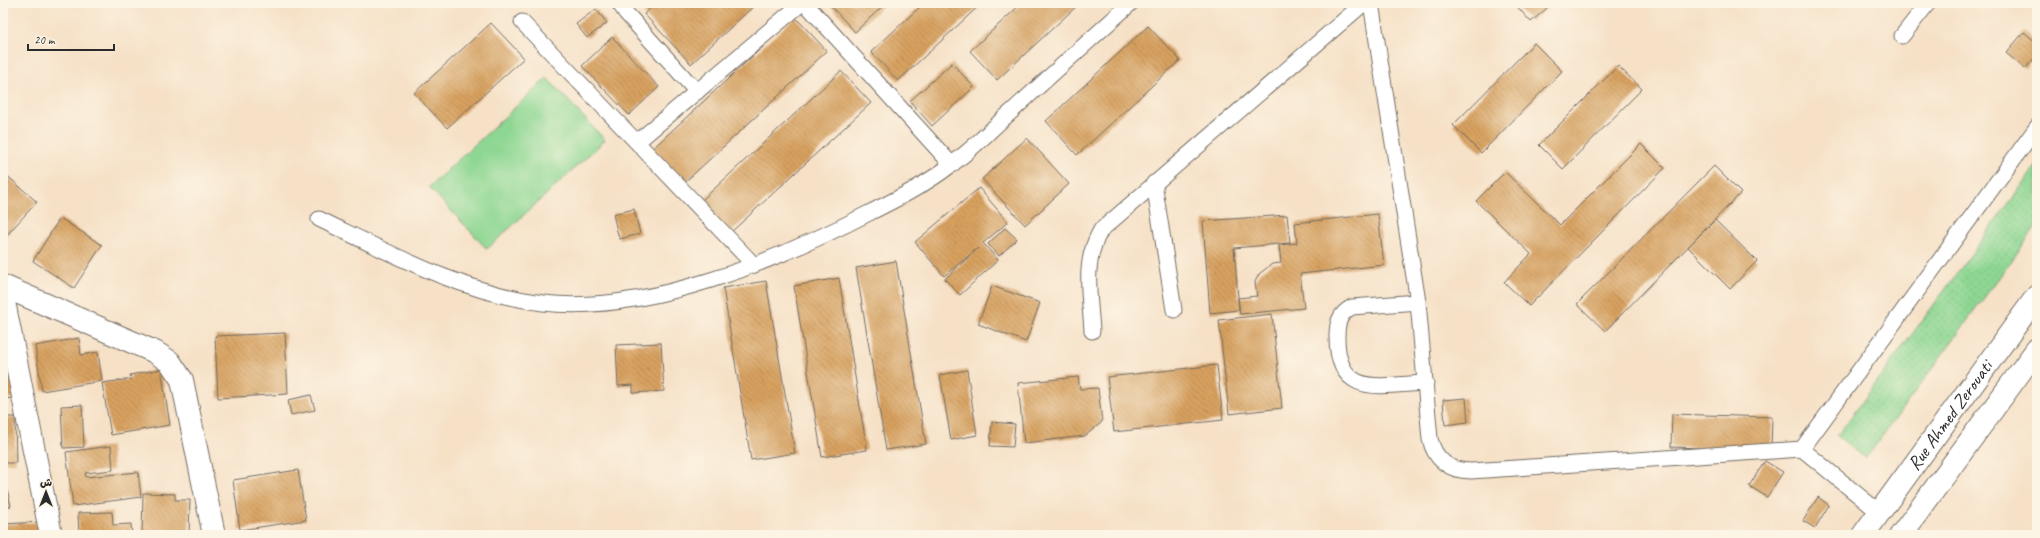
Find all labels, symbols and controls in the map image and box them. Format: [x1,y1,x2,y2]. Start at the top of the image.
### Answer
scale bar [28,26,114,52]
text: 20 m [34,32,56,48]
street label: Rue Ahmed Zerouati [1902,354,1999,475]
north arrow [26,472,66,512]
text: ش [40,475,52,489]

